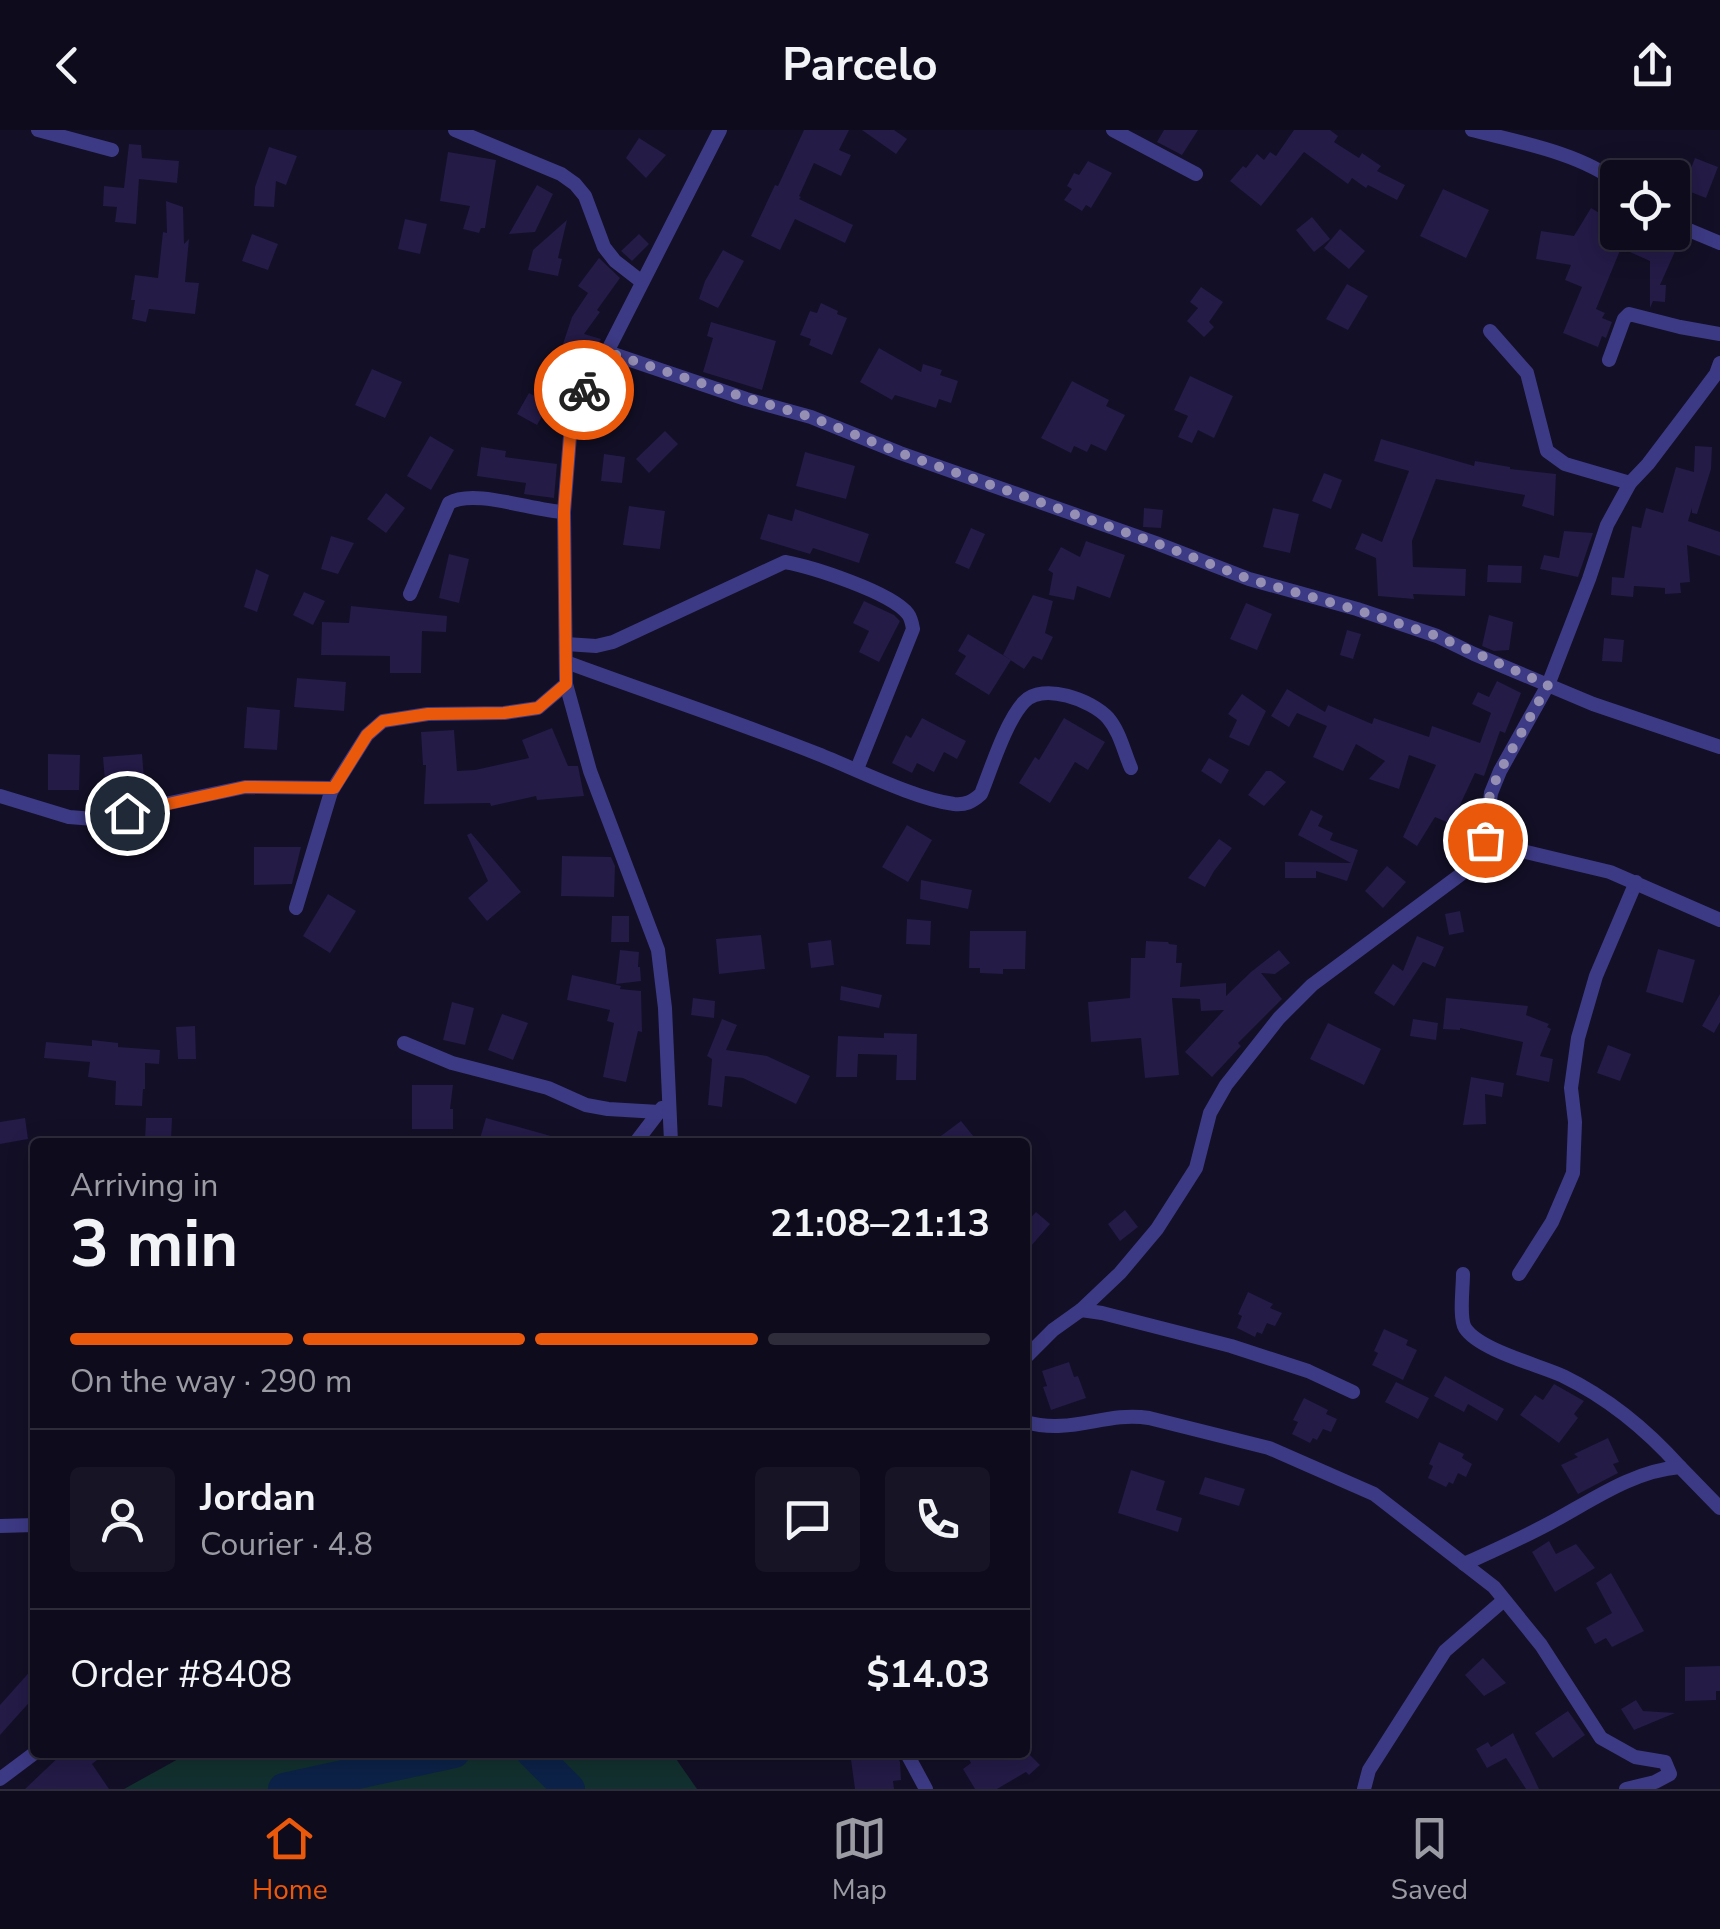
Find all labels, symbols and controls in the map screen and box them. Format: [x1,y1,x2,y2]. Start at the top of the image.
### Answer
text: Parcelo [782,35,938,96]
icon: back [40,38,95,93]
icon: share [1625,38,1680,93]
map controls [1600,160,1690,250]
button: locate [1600,160,1690,250]
courier [534,340,634,440]
icon: bike [557,363,612,418]
pin [85,771,170,856]
icon: home [100,786,155,841]
pin [1443,798,1528,883]
icon: bag [1458,813,1513,868]
text: Arriving in [70,1164,218,1207]
text: 21:08–21:13 [770,1198,990,1249]
text: 3 min [70,1200,238,1289]
text: On the way · 290 m [70,1360,352,1403]
button: person [70,1467,175,1572]
button: chat [755,1467,860,1572]
button: phone [885,1467,990,1572]
text: Jordan [200,1472,316,1523]
text: Courier · 4.8 [200,1523,373,1566]
text: Order #8408 [70,1649,292,1700]
text: $14.03 [867,1649,990,1700]
tab: Home [252,1811,328,1909]
tab: Map [832,1811,887,1909]
tab: Saved [1391,1811,1468,1909]

